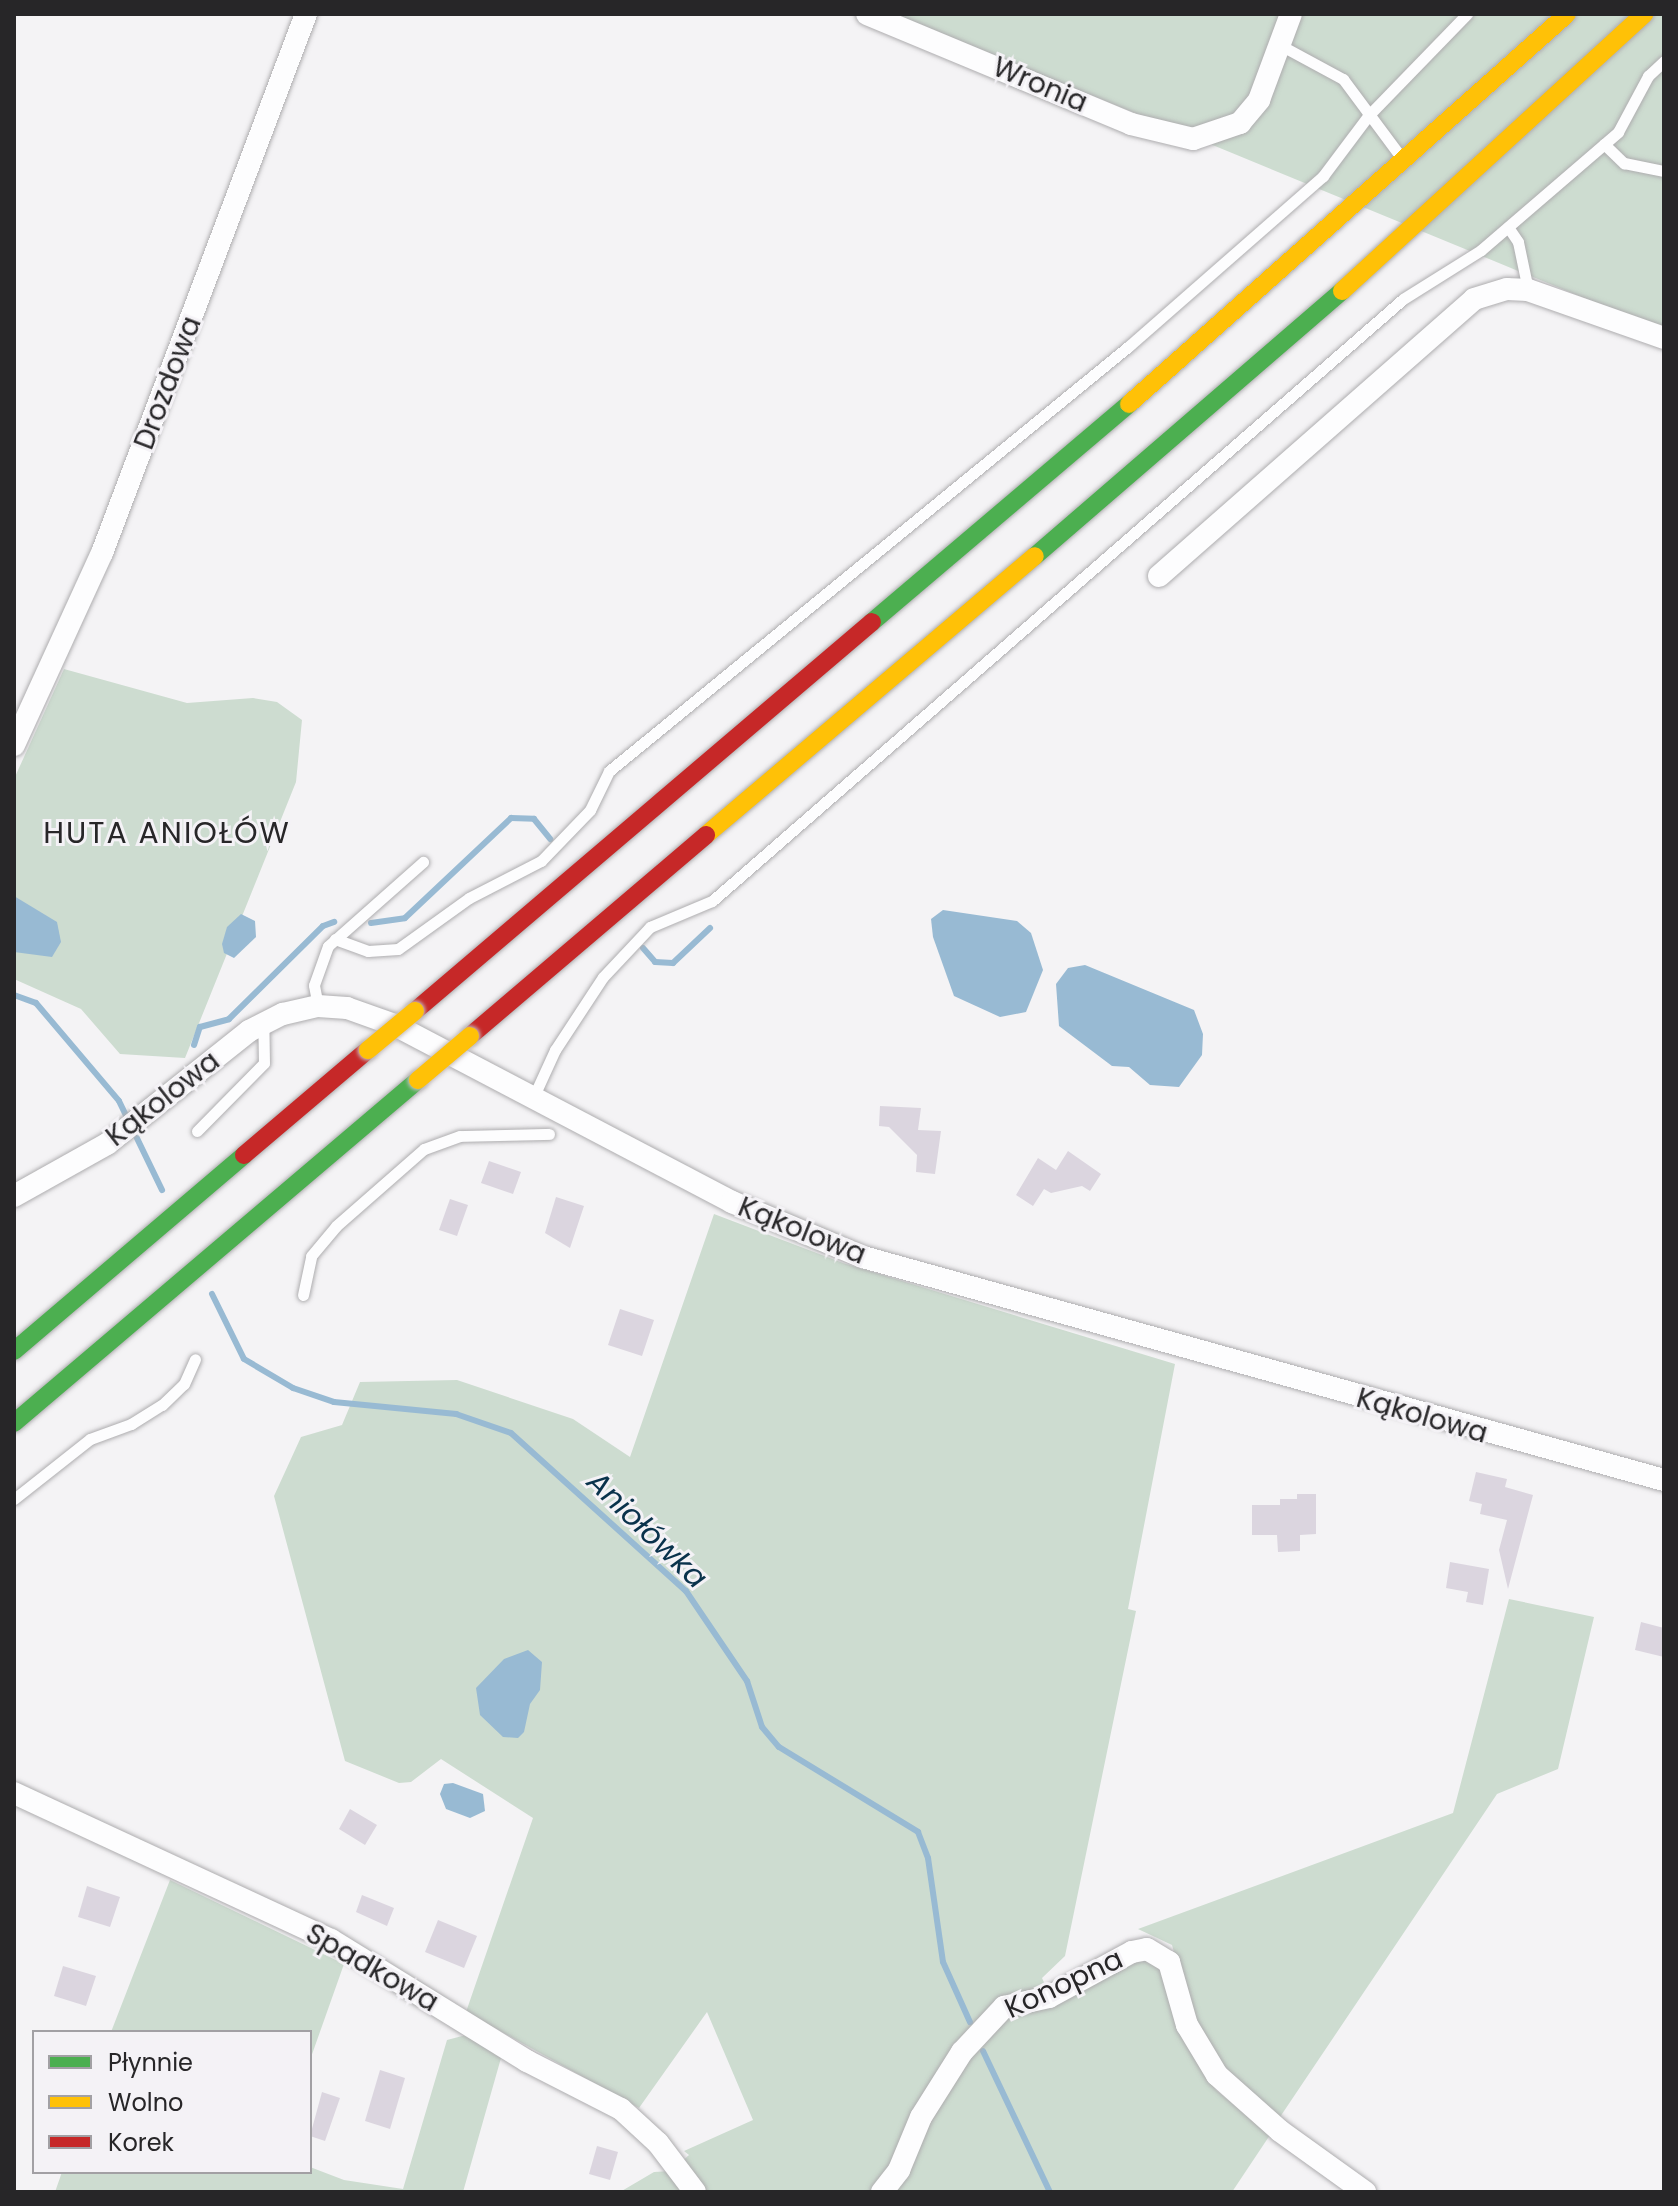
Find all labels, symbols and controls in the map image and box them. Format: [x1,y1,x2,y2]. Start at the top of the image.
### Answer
street label: Wronia [988,50,1092,120]
street label: Drozdowa [127,312,209,454]
district label: HUTA ANIOŁÓW [43,815,291,851]
street label: Kąkolowa [100,1044,226,1154]
street label: Kąkolowa [733,1190,871,1272]
street label: Kąkolowa [1353,1381,1491,1451]
water label: Aniołówka [579,1464,715,1596]
street label: Spadkowa [300,1917,444,2019]
street label: Konopna [1000,1942,1128,2026]
legend [32,2030,312,2174]
text: Płynnie [108,2046,193,2079]
text: Wolno [108,2086,183,2119]
text: Korek [108,2126,174,2159]

